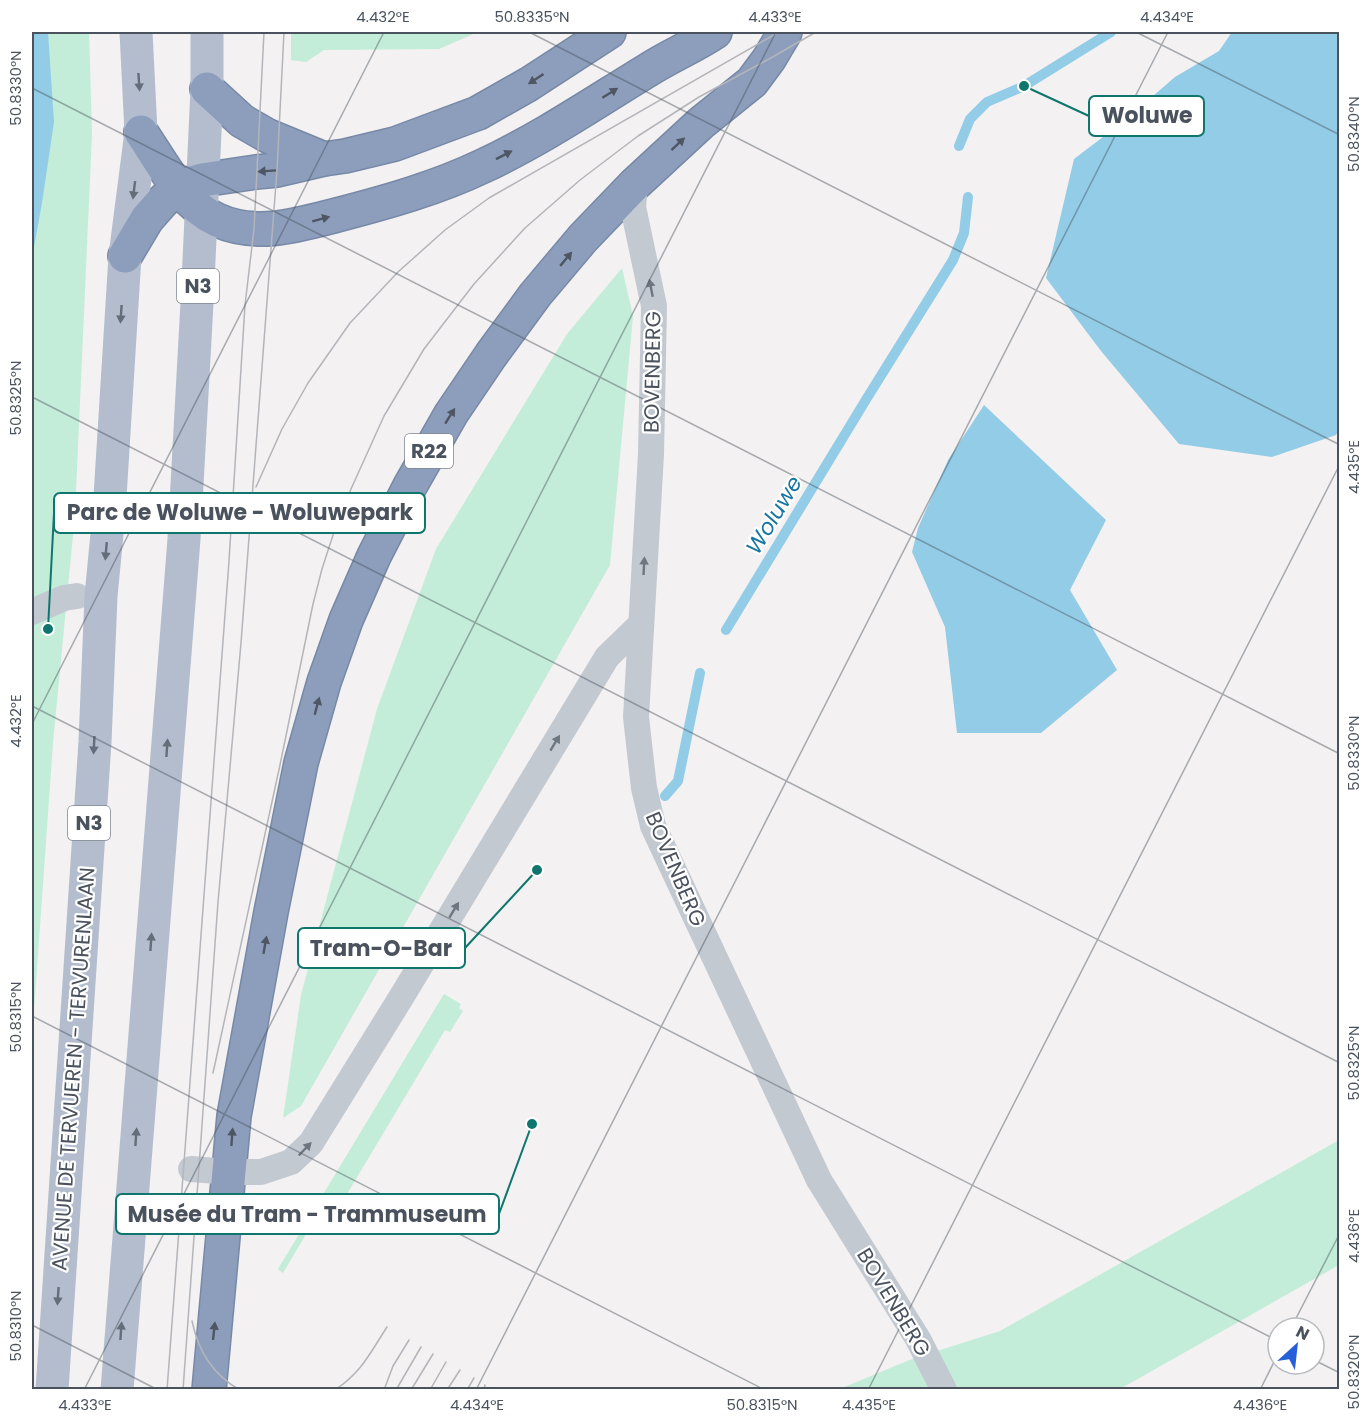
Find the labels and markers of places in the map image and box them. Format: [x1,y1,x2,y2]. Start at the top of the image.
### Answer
callout: Woluwe [1089,96,1204,136]
callout: Parc de Woluwe - Woluwepark [54,493,425,533]
callout: Tram-O-Bar [298,928,465,968]
callout: Musée du Tram - Trammuseum [116,1194,499,1234]

